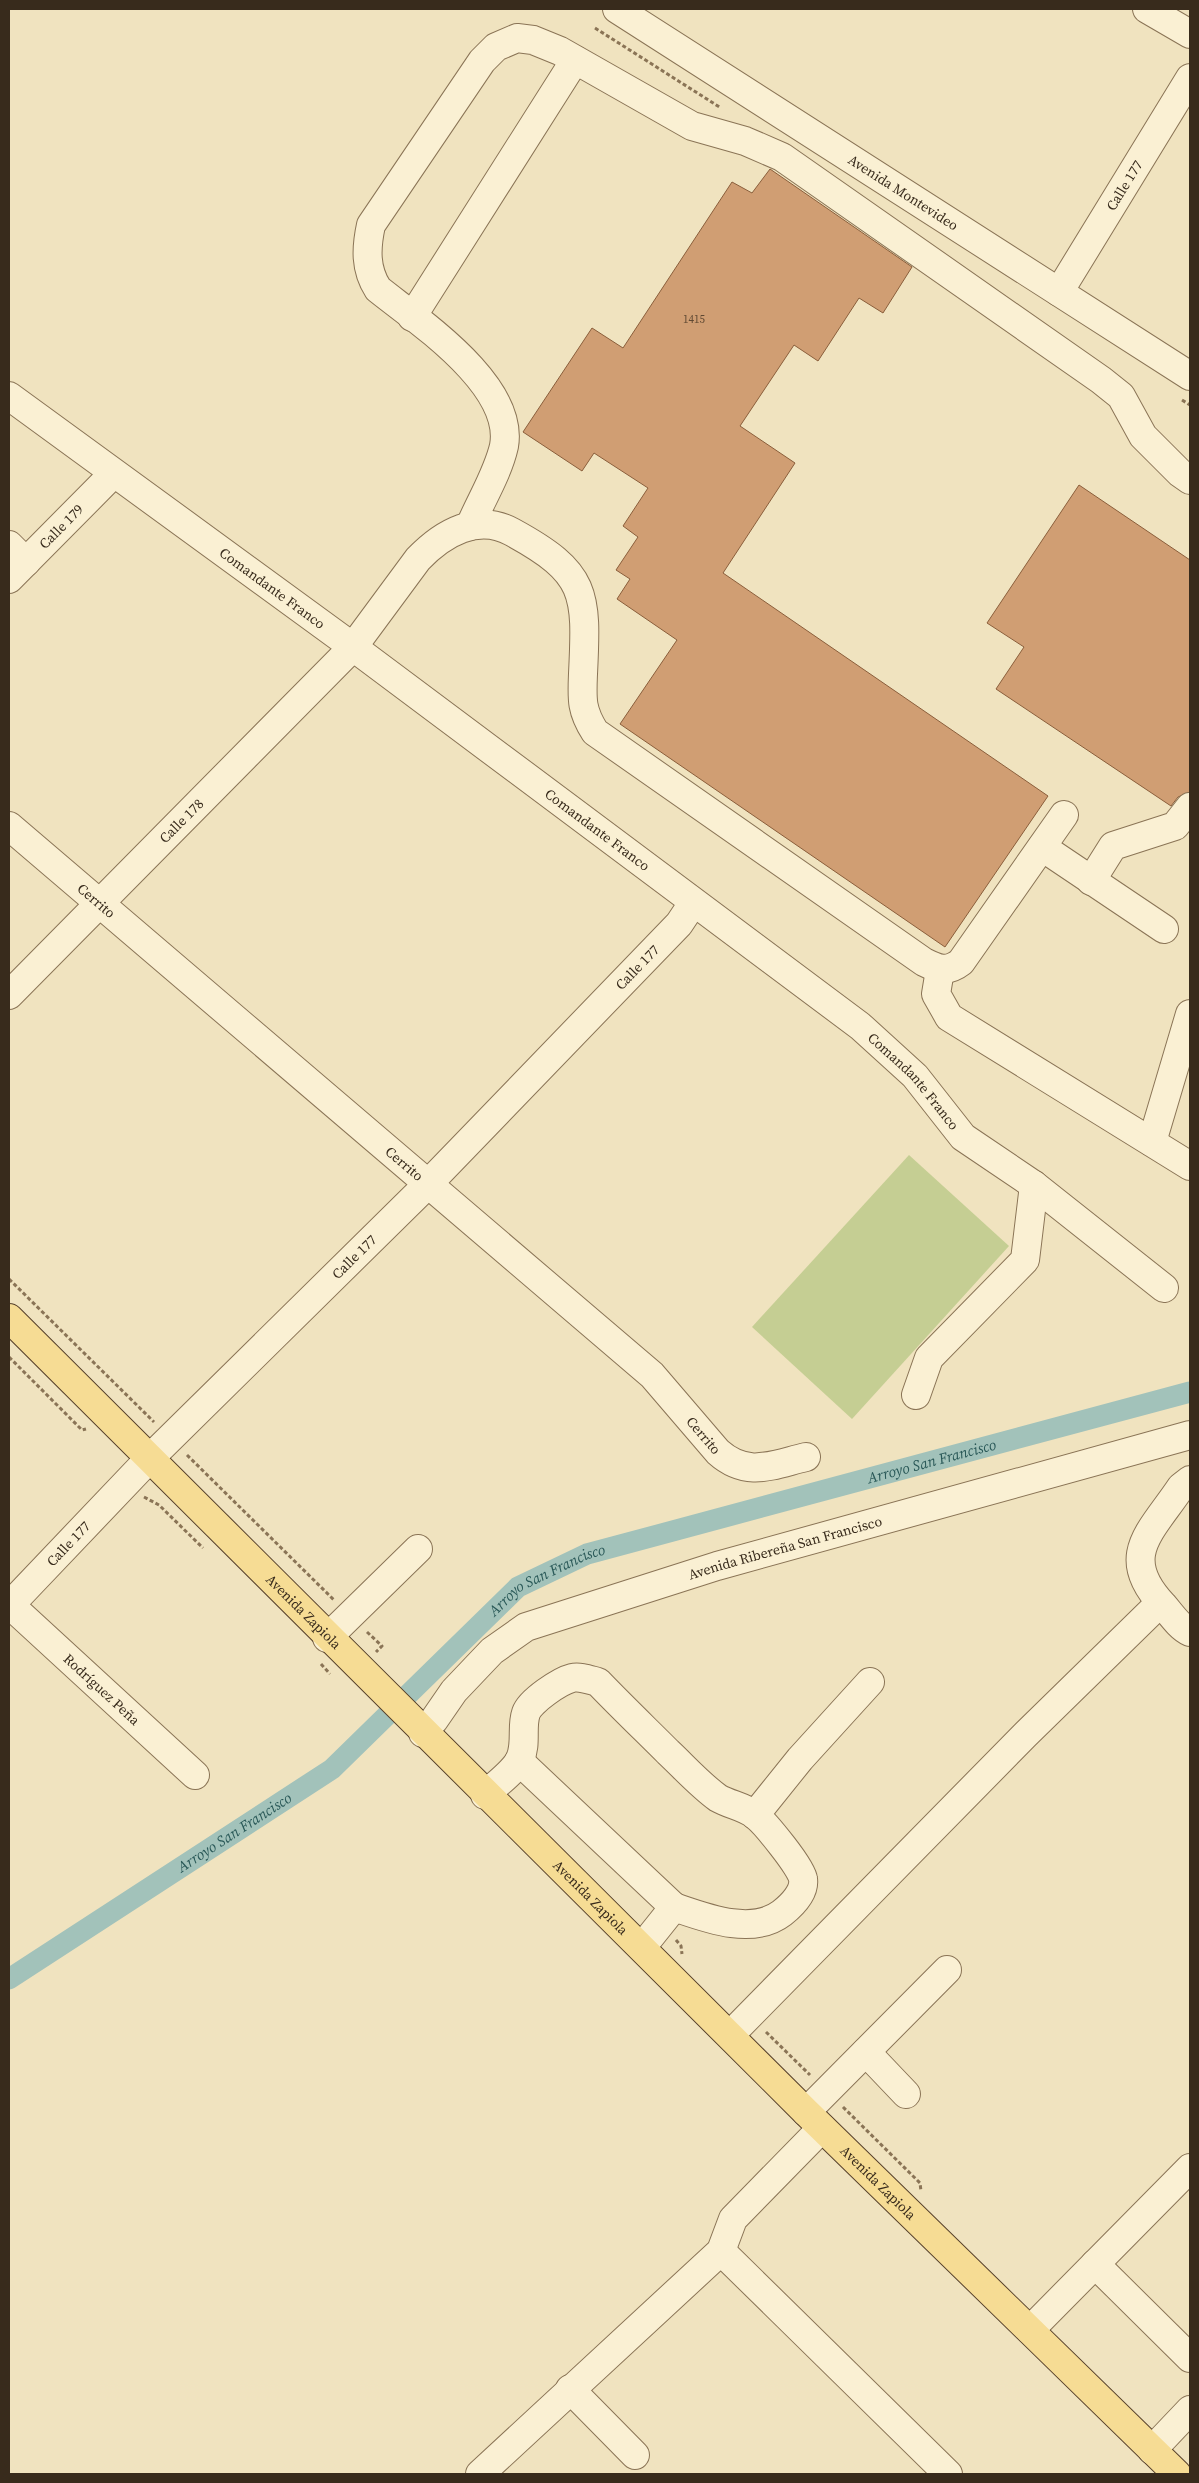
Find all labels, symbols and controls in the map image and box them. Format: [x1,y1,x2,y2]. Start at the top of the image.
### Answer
street label: Avenida Montevideo [844,150,963,235]
street label: Calle 177 [1101,156,1147,214]
house number: 1415 [683,312,705,327]
street label: Calle 179 [34,500,88,553]
street label: Comandante Franco [215,543,330,634]
street label: Comandante Franco [541,784,654,876]
street label: Calle 178 [155,794,208,848]
street label: Cerrito [73,879,120,923]
street label: Calle 177 [611,940,664,994]
street label: Comandante Franco [864,1028,964,1134]
street label: Cerrito [381,1142,428,1186]
street label: Calle 177 [327,1230,381,1284]
street label: Cerrito [682,1412,726,1459]
water label: Arroyo San Francisco [864,1434,998,1489]
street label: Avenida Ribereña San Francisco [686,1511,884,1585]
street label: Calle 177 [42,1517,95,1571]
water label: Arroyo San Francisco [483,1539,607,1621]
street label: Avenida Zapiola [262,1570,346,1654]
street label: Rodríguez Peña [59,1649,145,1730]
water label: Arroyo San Francisco [172,1787,296,1877]
street label: Avenida Zapiola [549,1855,633,1940]
street label: Avenida Zapiola [836,2141,921,2225]

